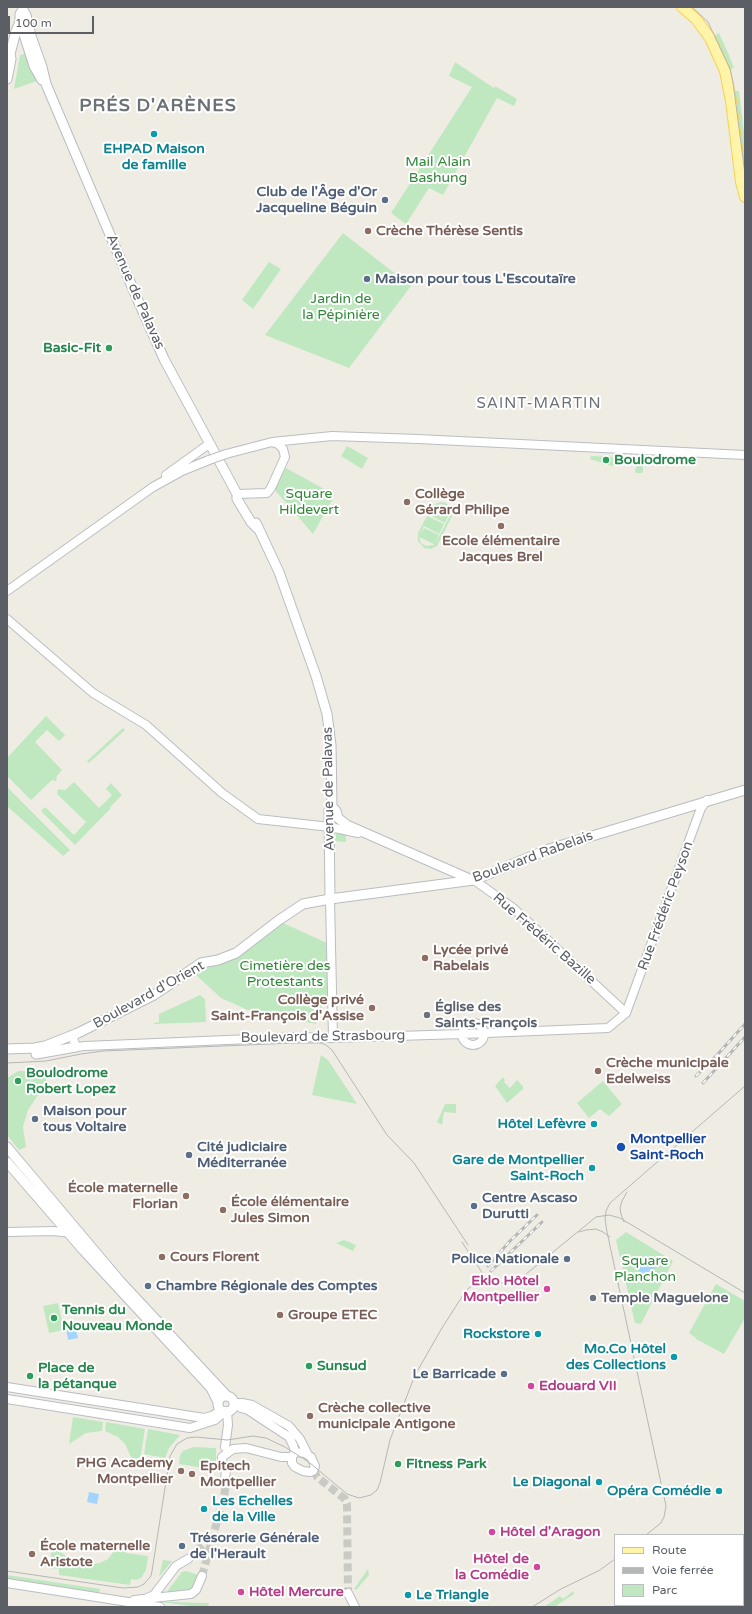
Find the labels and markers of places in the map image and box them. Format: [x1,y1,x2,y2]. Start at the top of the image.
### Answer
marker: EHPAD Maison de famille [149,129,159,139]
place label: EHPAD Maison de famille [103,141,205,174]
place label: Club de l'Âge d'Or Jacqueline Béguin [256,184,377,216]
marker: Club de l'Âge d'Or Jacqueline Béguin [380,195,390,205]
place label: Crèche Thérèse Sentis [376,223,523,239]
marker: Crèche Thérèse Sentis [363,226,373,236]
place label: Maison pour tous L'Escoutaïre [375,271,576,287]
marker: Maison pour tous L'Escoutaïre [362,274,372,284]
place label: Basic-Fit [43,340,101,356]
marker: Basic-Fit [104,343,114,353]
place label: Boulodrome [614,452,696,468]
marker: Boulodrome [601,455,611,465]
place label: Collège Gérard Philipe [415,486,509,518]
marker: Collège Gérard Philipe [402,497,412,507]
marker: Ecole élémentaire Jacques Brel [496,521,506,531]
place label: Ecole élémentaire Jacques Brel [442,533,560,566]
place label: Lycée privé Rabelais [433,942,508,974]
marker: Lycée privé Rabelais [420,953,430,963]
place label: Collège privé Saint-François d'Assise [211,992,364,1024]
place label: Église des Saints-François [435,999,537,1032]
marker: Collège privé Saint-François d'Assise [367,1003,377,1013]
marker: Église des Saints-François [422,1010,432,1020]
place label: Crèche municipale Edelweiss [606,1055,729,1088]
place label: Boulodrome Robert Lopez [26,1065,116,1098]
marker: Crèche municipale Edelweiss [593,1066,603,1076]
marker: Boulodrome Robert Lopez [13,1076,23,1086]
place label: Maison pour tous Voltaire [43,1103,127,1136]
marker: Maison pour tous Voltaire [30,1114,40,1124]
place label: Hôtel Lefèvre [498,1116,586,1132]
marker: Hôtel Lefèvre [589,1119,599,1129]
place label: Montpellier Saint-Roch [630,1131,706,1164]
place label: Cité judiciaire Méditerranée [197,1139,287,1172]
marker: Montpellier Saint-Roch [615,1141,627,1153]
marker: Cité judiciaire Méditerranée [184,1150,194,1160]
place label: Gare de Montpellier Saint-Roch [452,1152,584,1184]
marker: Gare de Montpellier Saint-Roch [587,1163,597,1173]
place label: École maternelle Florian [68,1180,178,1212]
place label: Centre Ascaso Durutti [482,1190,578,1222]
marker: École maternelle Florian [181,1191,191,1201]
place label: École élémentaire Jules Simon [231,1194,349,1226]
marker: Centre Ascaso Durutti [469,1201,479,1211]
marker: École élémentaire Jules Simon [218,1205,228,1215]
place label: Cours Florent [170,1249,259,1265]
place label: Police Nationale [451,1251,559,1267]
marker: Cours Florent [157,1252,167,1262]
marker: Police Nationale [562,1254,572,1264]
place label: Eklo Hôtel Montpellier [463,1273,539,1306]
place label: Chambre Régionale des Comptes [156,1278,377,1294]
marker: Chambre Régionale des Comptes [143,1281,153,1291]
marker: Eklo Hôtel Montpellier [542,1284,552,1294]
place label: Temple Maguelone [601,1290,728,1306]
marker: Temple Maguelone [588,1293,598,1303]
place label: Tennis du Nouveau Monde [62,1302,172,1334]
place label: Groupe ETEC [288,1307,377,1323]
marker: Groupe ETEC [275,1310,285,1320]
marker: Tennis du Nouveau Monde [49,1313,59,1323]
place label: Rockstore [463,1326,530,1342]
marker: Rockstore [533,1329,543,1339]
place label: Mo.Co Hôtel des Collections [566,1341,666,1374]
marker: Mo.Co Hôtel des Collections [669,1352,679,1362]
place label: Sunsud [317,1358,367,1374]
place label: Place de la pétanque [38,1360,117,1392]
marker: Sunsud [304,1361,314,1371]
place label: Le Barricade [413,1366,496,1382]
marker: Le Barricade [499,1369,509,1379]
marker: Place de la pétanque [25,1371,35,1381]
place label: Edouard VII [539,1378,617,1394]
marker: Edouard VII [526,1381,536,1391]
place label: Crèche collective municipale Antigone [318,1400,455,1432]
marker: Crèche collective municipale Antigone [305,1411,315,1421]
place label: PHG Academy Montpellier [76,1455,173,1488]
place label: Fitness Park [406,1456,487,1472]
place label: Epitech Montpellier [200,1458,276,1490]
marker: Fitness Park [393,1459,403,1469]
marker: PHG Academy Montpellier [176,1466,186,1476]
marker: Epitech Montpellier [187,1469,197,1479]
place label: Le Diagonal [512,1474,591,1490]
marker: Le Diagonal [594,1477,604,1487]
place label: Opéra Comédie [607,1483,711,1499]
marker: Opéra Comédie [714,1486,724,1496]
place label: Les Echelles de la Ville [212,1493,293,1526]
marker: Les Echelles de la Ville [199,1504,209,1514]
place label: Hôtel d'Aragon [500,1524,601,1540]
marker: Hôtel d'Aragon [487,1527,497,1537]
place label: Trésorerie Générale de l'Herault [190,1530,319,1562]
place label: École maternelle Aristote [40,1538,150,1570]
marker: Trésorerie Générale de l'Herault [177,1541,187,1551]
marker: École maternelle Aristote [27,1549,37,1559]
place label: Hôtel de la Comédie [455,1551,529,1584]
marker: Hôtel de la Comédie [532,1562,542,1572]
place label: Hôtel Mercure [249,1584,344,1600]
marker: Hôtel Mercure [236,1587,246,1597]
place label: Le Triangle [416,1587,489,1603]
marker: Le Triangle [403,1590,413,1600]

